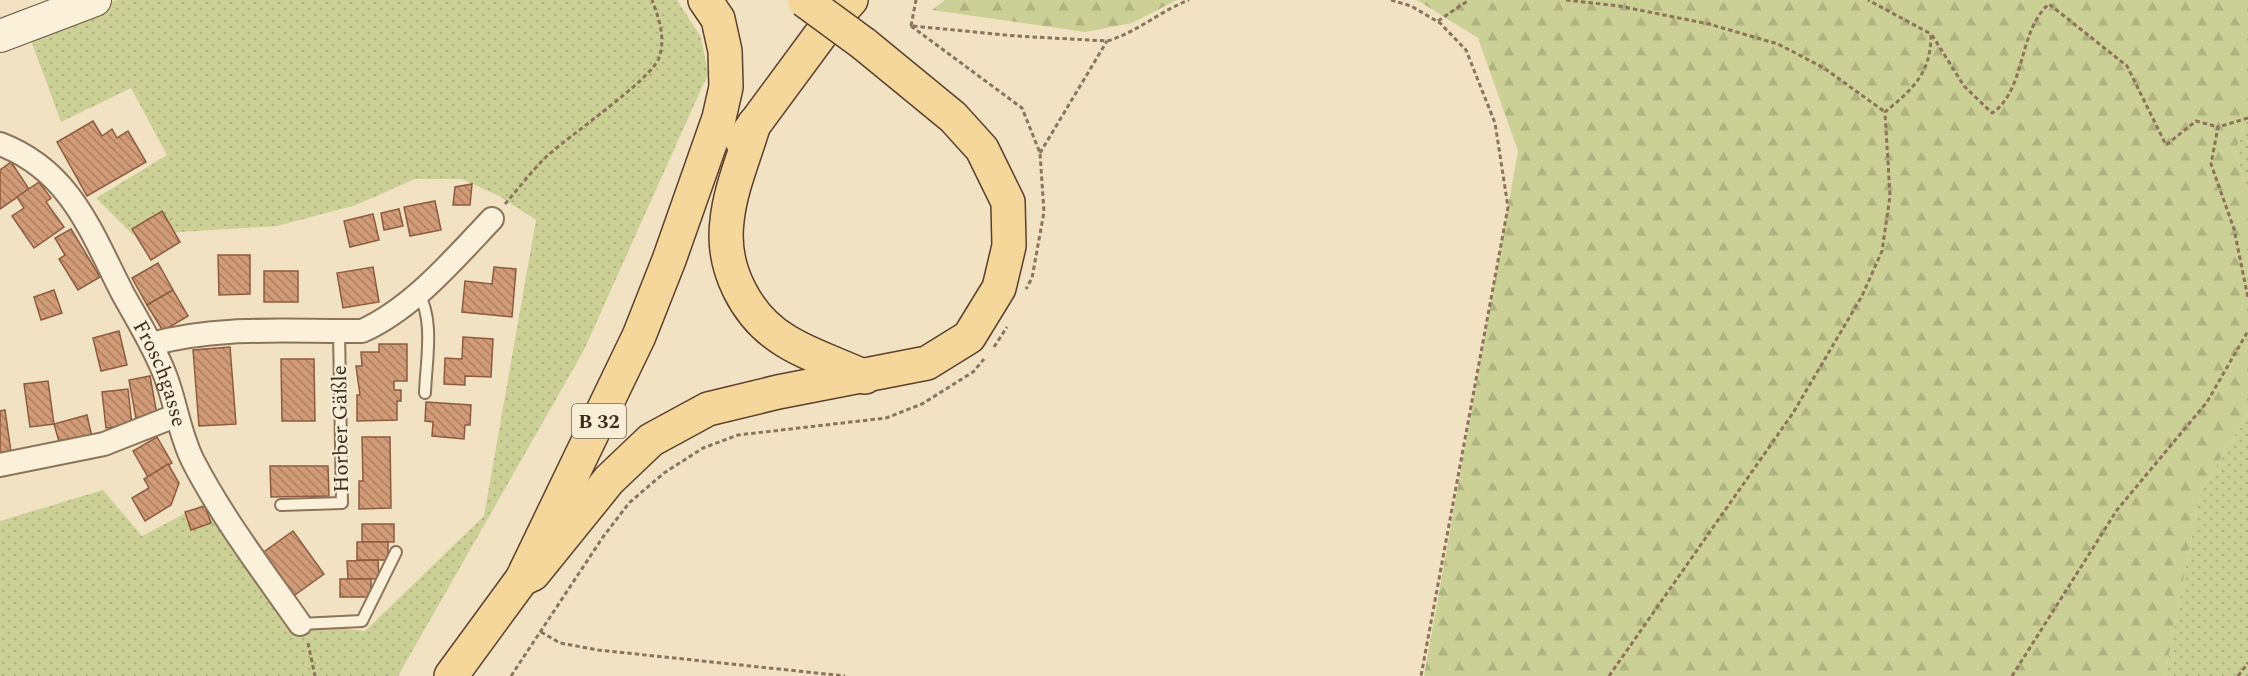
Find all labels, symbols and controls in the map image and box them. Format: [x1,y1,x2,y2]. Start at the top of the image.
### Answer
street label: Froschgasse [124,314,195,431]
street label: Horber Gäßle [324,365,358,493]
road number: B 32 [572,404,626,438]

